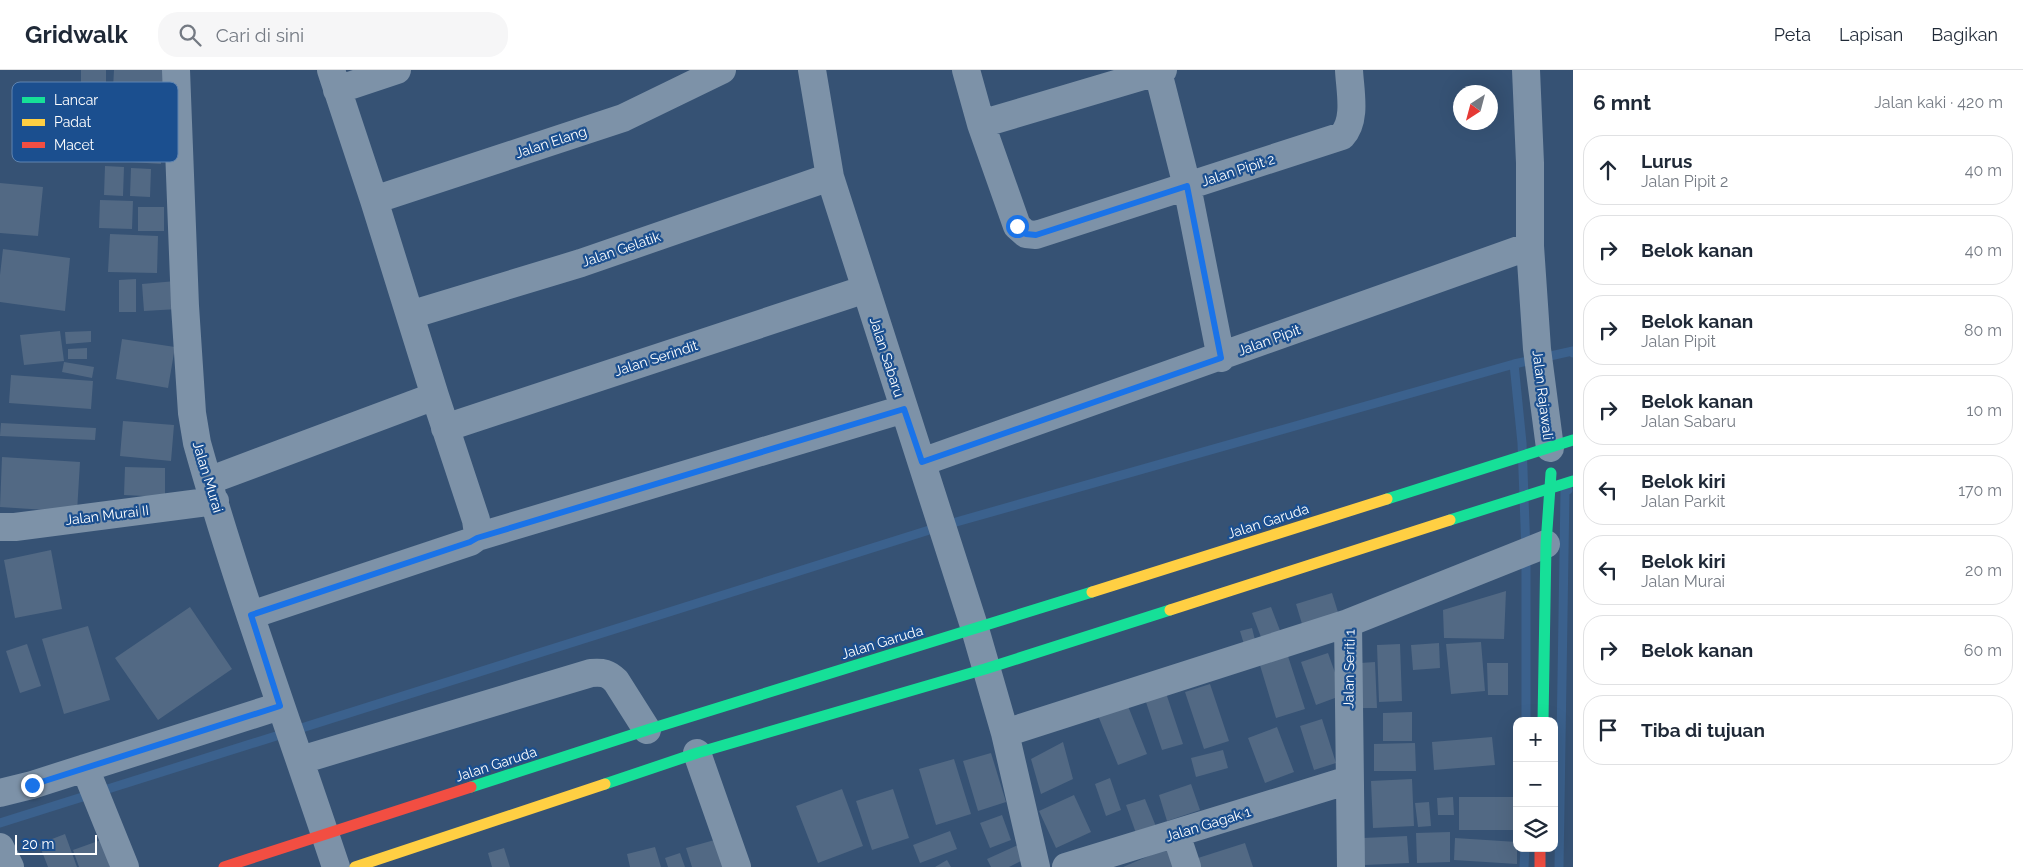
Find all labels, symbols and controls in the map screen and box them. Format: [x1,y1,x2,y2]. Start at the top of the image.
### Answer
search box [158,12,508,57]
text: Gridwalk [25,20,128,49]
icon: search [176,21,204,49]
text: Cari di sini [216,24,304,46]
text: Peta [1774,24,1811,45]
text: Lapisan [1839,24,1903,45]
text: Bagikan [1931,24,1998,45]
legend [12,82,178,162]
north arrow [1453,85,1498,130]
text: 6 mnt [1593,90,1651,115]
text: Lancar [54,92,98,108]
text: Jalan kaki · 420 m [1874,93,2003,112]
text: Padat [54,114,92,130]
street label: Jalan Elang [513,123,589,161]
text: Macet [54,137,95,153]
text: Lurus [1641,150,1692,172]
street label: Jalan Pipit 2 [1199,151,1277,189]
icon: ahead [1594,156,1622,184]
text: 40 m [1965,161,2002,180]
text: Jalan Pipit 2 [1641,172,1728,191]
route start [1006,215,1029,238]
street label: Jalan Gelatik [580,228,663,270]
icon: right [1594,236,1622,264]
text: Belok kanan [1641,239,1753,261]
text: 40 m [1965,241,2002,260]
text: Belok kanan [1641,310,1753,332]
street label: Jalan Sabaru [867,315,907,399]
icon: right [1594,316,1622,344]
street label: Jalan Pipit [1235,321,1303,359]
text: 80 m [1964,321,2002,340]
text: Jalan Pipit [1641,332,1716,351]
street label: Jalan Serindit [612,337,700,379]
street label: Jalan Rajawali [1530,349,1556,441]
text: Belok kanan [1641,390,1753,412]
icon: right [1594,396,1622,424]
text: 10 m [1967,401,2002,420]
text: Jalan Sabaru [1641,412,1736,431]
street label: Jalan Murai [190,439,226,515]
text: Belok kiri [1641,470,1726,492]
icon: left [1594,476,1622,504]
text: 170 m [1958,481,2002,500]
text: Jalan Parkit [1641,492,1725,511]
street label: Jalan Garuda [1225,500,1311,542]
street label: Jalan Murai II [64,502,150,528]
text: Belok kiri [1641,550,1726,572]
icon: left [1594,556,1622,584]
text: 20 m [1965,561,2002,580]
text: Jalan Murai [1641,572,1725,591]
street label: Jalan Garuda [839,622,925,662]
street label: Jalan Seriti 1 [1340,629,1358,709]
icon: right [1594,636,1622,664]
text: Belok kanan [1641,639,1753,661]
text: 60 m [1964,641,2002,660]
icon: arrive [1594,716,1622,744]
map controls [1513,717,1558,852]
button: + [1513,717,1558,762]
text: Tiba di tujuan [1641,719,1765,741]
street label: Jalan Garuda [453,743,539,785]
button: − [1513,762,1558,807]
route end [21,774,44,797]
street label: Jalan Gagak 1 [1163,803,1253,845]
button: layers [1513,807,1558,852]
scale bar [15,832,98,855]
text: 20 m [22,836,54,852]

